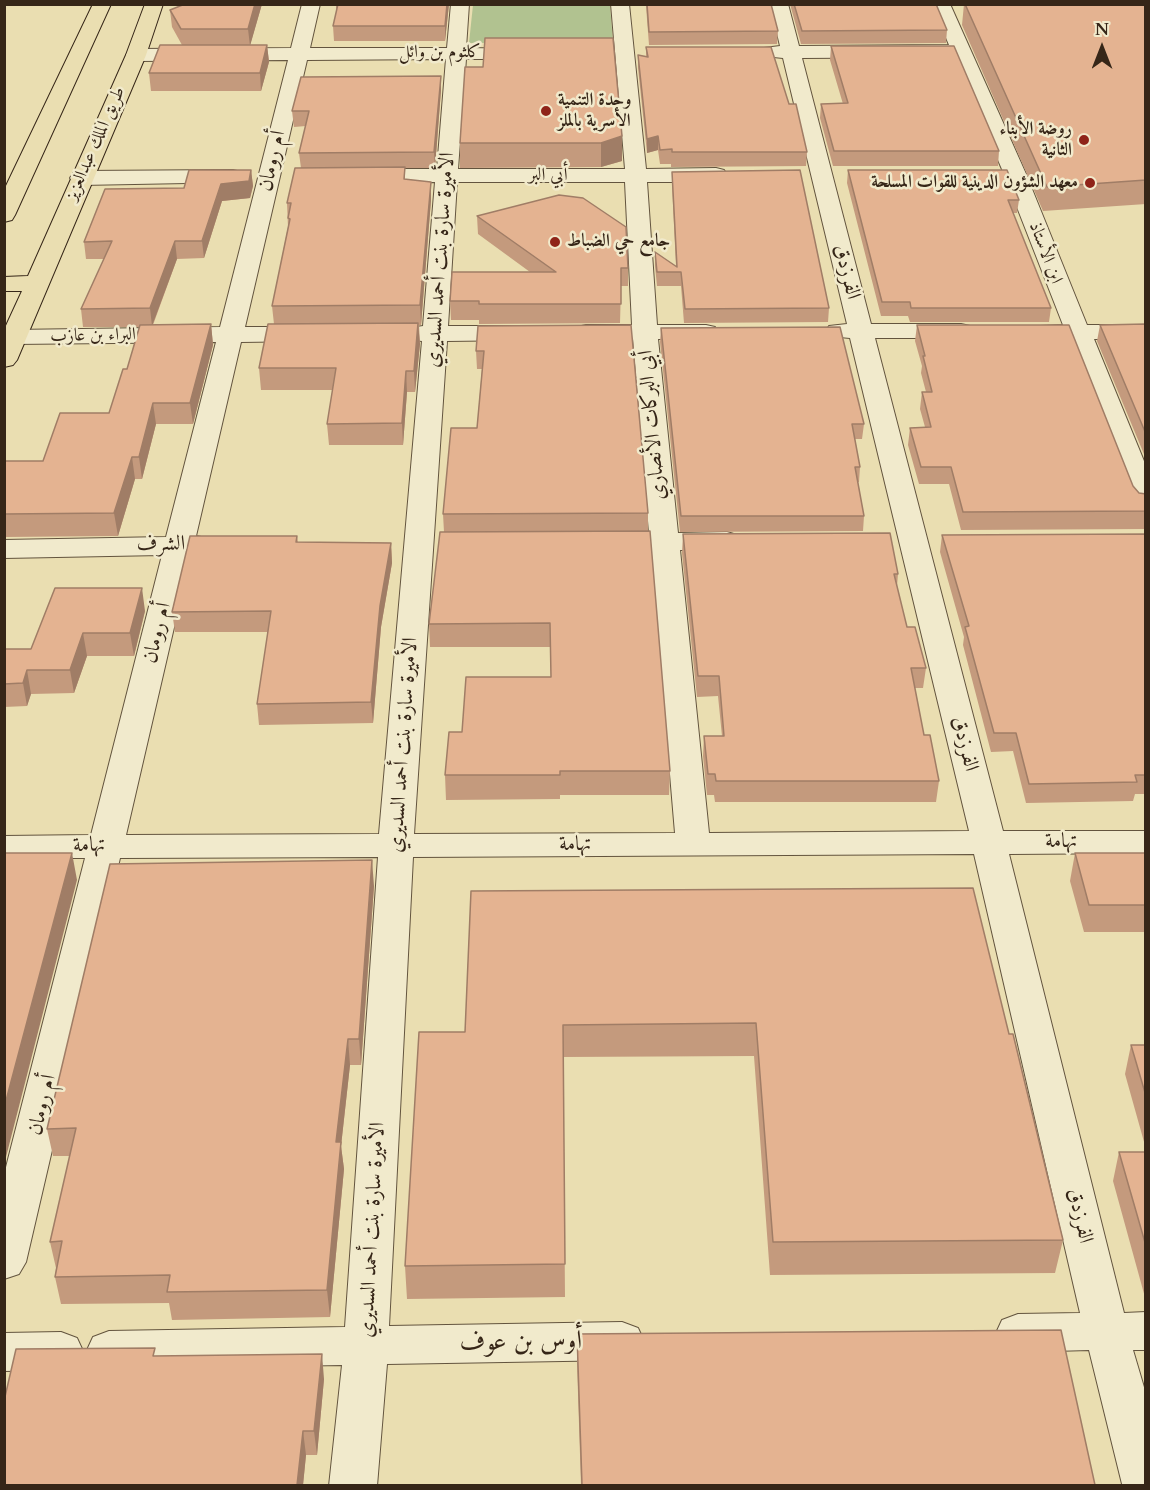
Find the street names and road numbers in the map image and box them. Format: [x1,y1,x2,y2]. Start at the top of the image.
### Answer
street label: كلثوم بن وائل [399,42,481,64]
street label: طريق الملك عبدالعزيز [61,84,131,204]
street label: أم رومان [254,128,292,194]
street label: الأميرة سارة بنت أحمد السديري [421,152,461,368]
street label: أبي البر [528,165,568,187]
street label: ابن الأستاذ [1023,219,1067,287]
street label: الفرزدق [827,242,865,302]
street label: البراء بن عازب [50,324,136,348]
street label: أبي البركات الأنصاري [634,349,672,501]
street label: الشرف [137,532,185,558]
street label: أم رومان [138,600,178,666]
street label: الأميرة سارة بنت أحمد السديري [384,637,424,853]
street label: الفرزدق [945,714,983,774]
street label: تهامة [1045,829,1077,855]
street label: تهامة [559,832,591,858]
street label: تهامة [73,833,105,859]
street label: أم رومان [23,1072,63,1138]
street label: الأميرة سارة بنت أحمد السديري [355,1122,391,1338]
street label: الفرزدق [1060,1186,1098,1246]
street label: أوس بن عوف [459,1326,583,1360]

